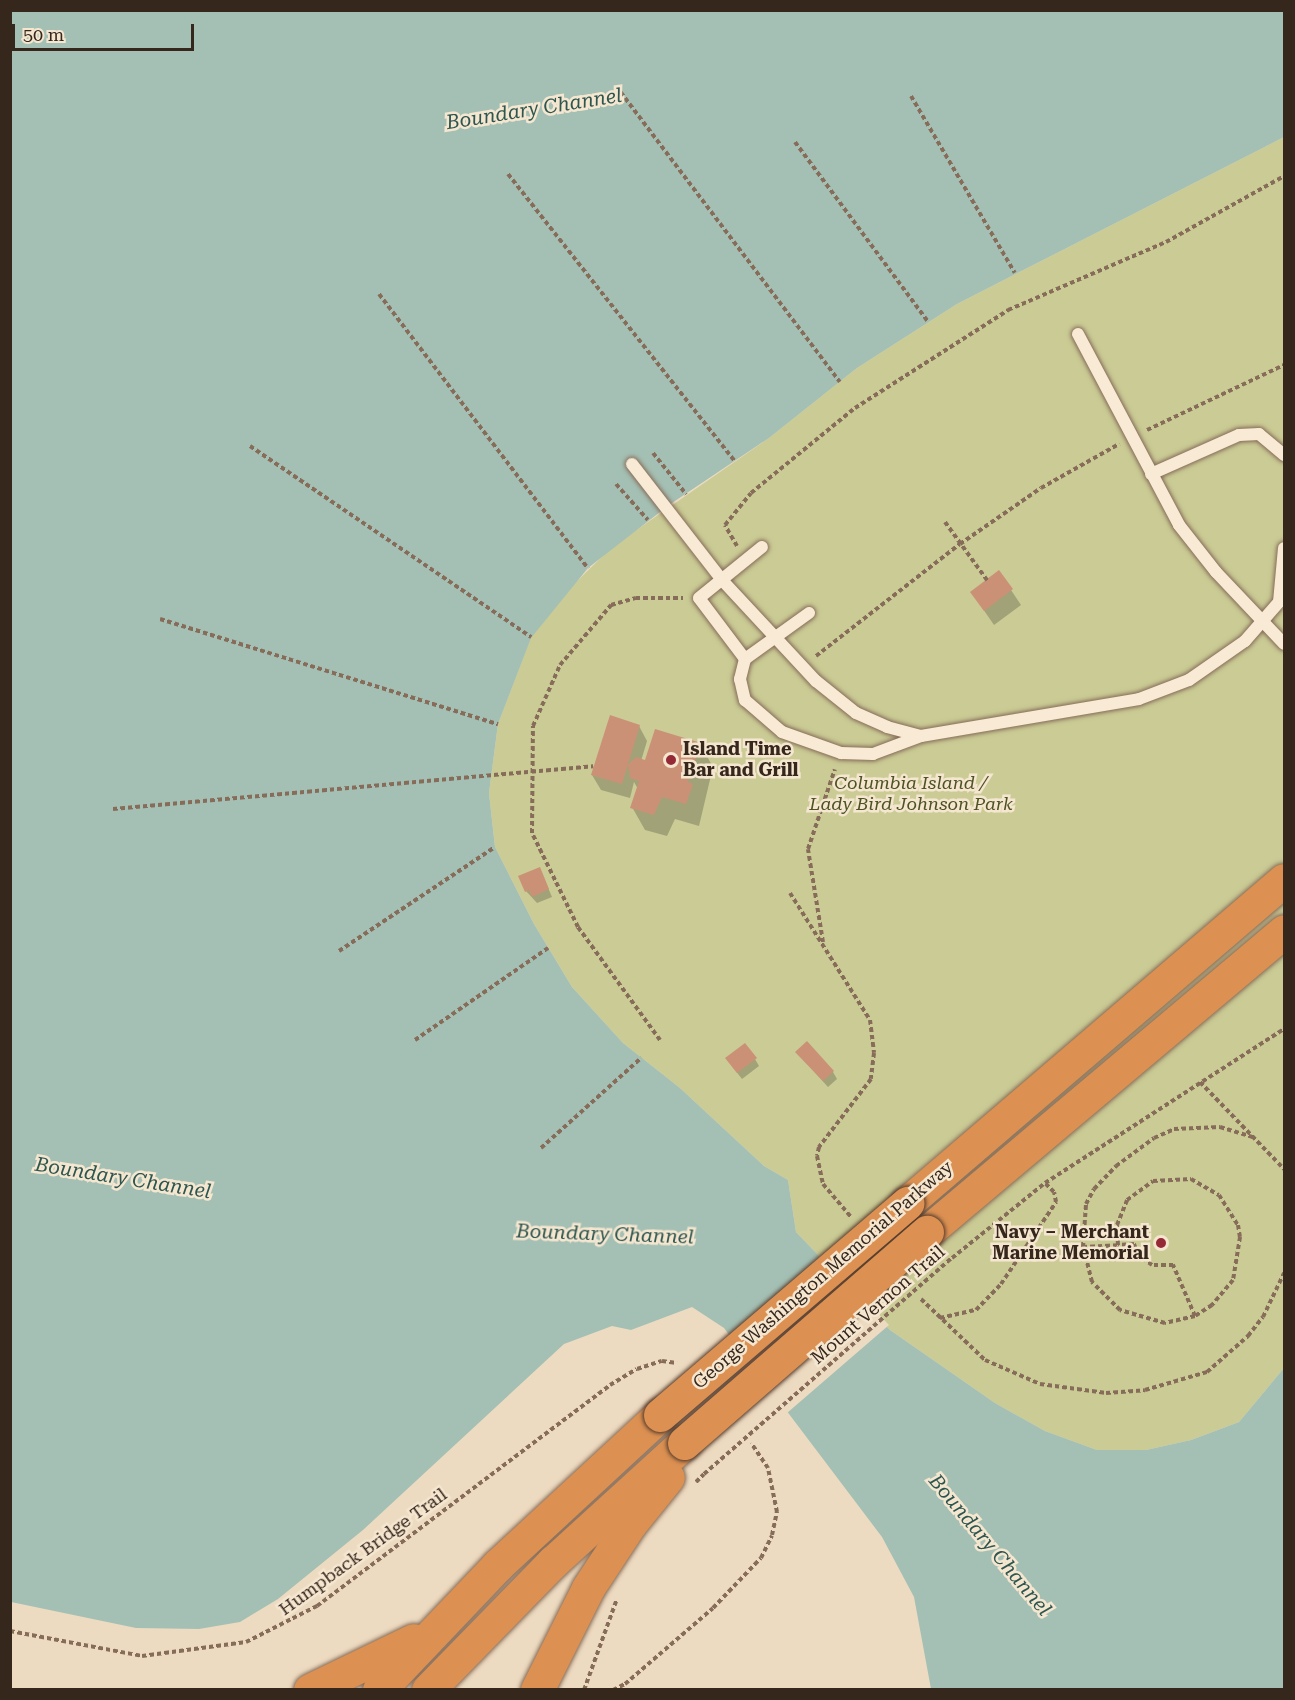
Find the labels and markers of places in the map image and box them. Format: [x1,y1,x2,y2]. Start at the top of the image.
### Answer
place label: Island Time Bar and Grill [683,739,798,782]
marker: Island Time Bar and Grill [664,753,678,767]
place label: Navy – Merchant Marine Memorial [992,1222,1149,1264]
marker: Navy – Merchant Marine Memorial [1154,1236,1168,1250]

